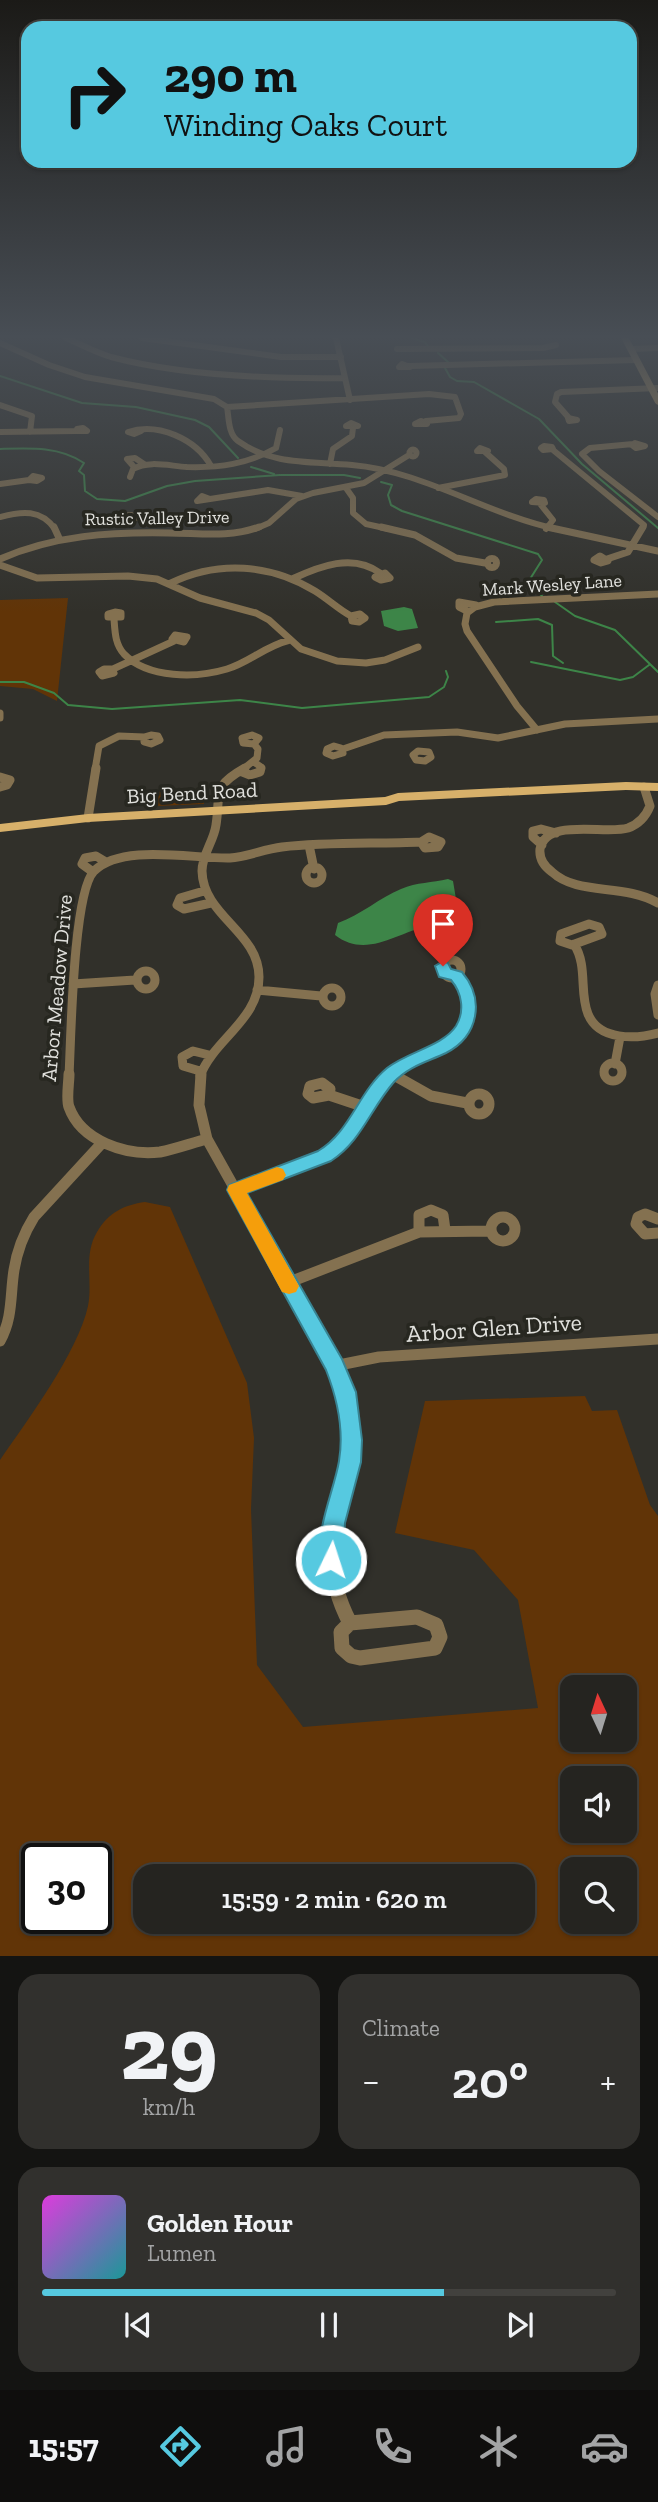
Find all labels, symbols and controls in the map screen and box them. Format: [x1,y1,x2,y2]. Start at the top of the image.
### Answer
text: 290 m [164,46,297,105]
icon: right [49,49,140,140]
text: Winding Oaks Court [164,106,447,144]
street label: Rustic Valley Drive [84,506,230,530]
street label: Mark Wesley Lane [481,569,623,601]
street label: Big Bend Road [126,777,258,808]
street label: Arbor Meadow Drive [36,893,77,1083]
pin [413,894,473,966]
icon: arrive [424,905,462,943]
street label: Arbor Glen Drive [405,1307,583,1348]
position arrow [294,1523,368,1597]
north arrow [560,1675,637,1752]
map controls [560,1675,637,1934]
button: sound [560,1766,637,1843]
speed limit sign: 30 [21,1843,112,1934]
button: search [560,1857,637,1934]
text: 15:59 · 2 min · 620 m [221,1883,447,1915]
text: 29 [120,1993,218,2102]
text: Climate [362,2014,440,2042]
text: 20° [451,2049,528,2111]
text: − [362,2058,380,2104]
text: + [600,2058,616,2104]
text: km/h [143,2093,195,2121]
text: Golden Hour [147,2207,293,2239]
text: Lumen [147,2239,216,2267]
icon: previous [119,2306,157,2344]
icon: pause [310,2306,348,2344]
icon: next [501,2306,539,2344]
icon: directions [156,2422,205,2471]
icon: music [262,2422,311,2471]
icon: phone [368,2422,417,2471]
icon: climate [474,2422,523,2471]
icon: car [580,2422,629,2471]
text: 15:57 [29,2427,99,2465]

